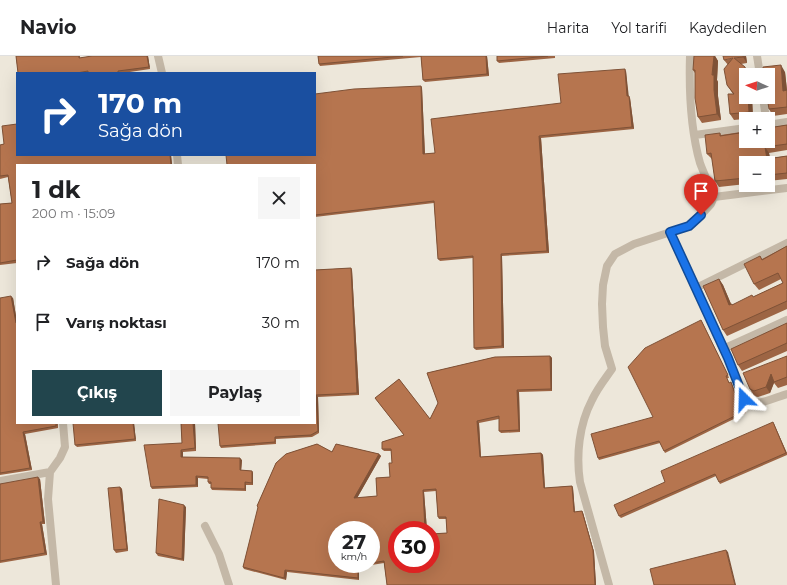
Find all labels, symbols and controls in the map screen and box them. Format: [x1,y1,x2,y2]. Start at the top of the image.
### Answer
text: Navio [20,16,76,39]
text: Harita [547,19,589,37]
text: Yol tarifi [611,19,667,37]
text: Kaydedilen [689,19,767,37]
north arrow [739,68,775,104]
map controls [739,68,775,192]
text: 170 m [98,86,182,120]
icon: right [32,88,84,140]
button: + [739,112,775,148]
text: Sağa dön [98,120,183,142]
button: − [739,156,775,192]
pin [684,174,718,215]
text: 1 dk [32,175,81,204]
button: close [258,177,300,219]
icon: arrive [690,180,712,202]
text: 200 m · 15:09 [32,205,115,221]
icon: right [32,251,54,273]
text: Sağa dön [66,253,139,272]
text: 170 m [256,253,300,272]
icon: arrive [32,311,54,333]
text: Varış noktası [66,313,167,332]
text: 30 m [262,313,300,332]
button: Çıkış [32,370,162,416]
button: Paylaş [170,370,300,416]
position arrow [723,378,765,420]
speed limit sign: 30 [388,521,440,573]
text: 27 [342,530,366,554]
text: km/h [341,550,367,563]

